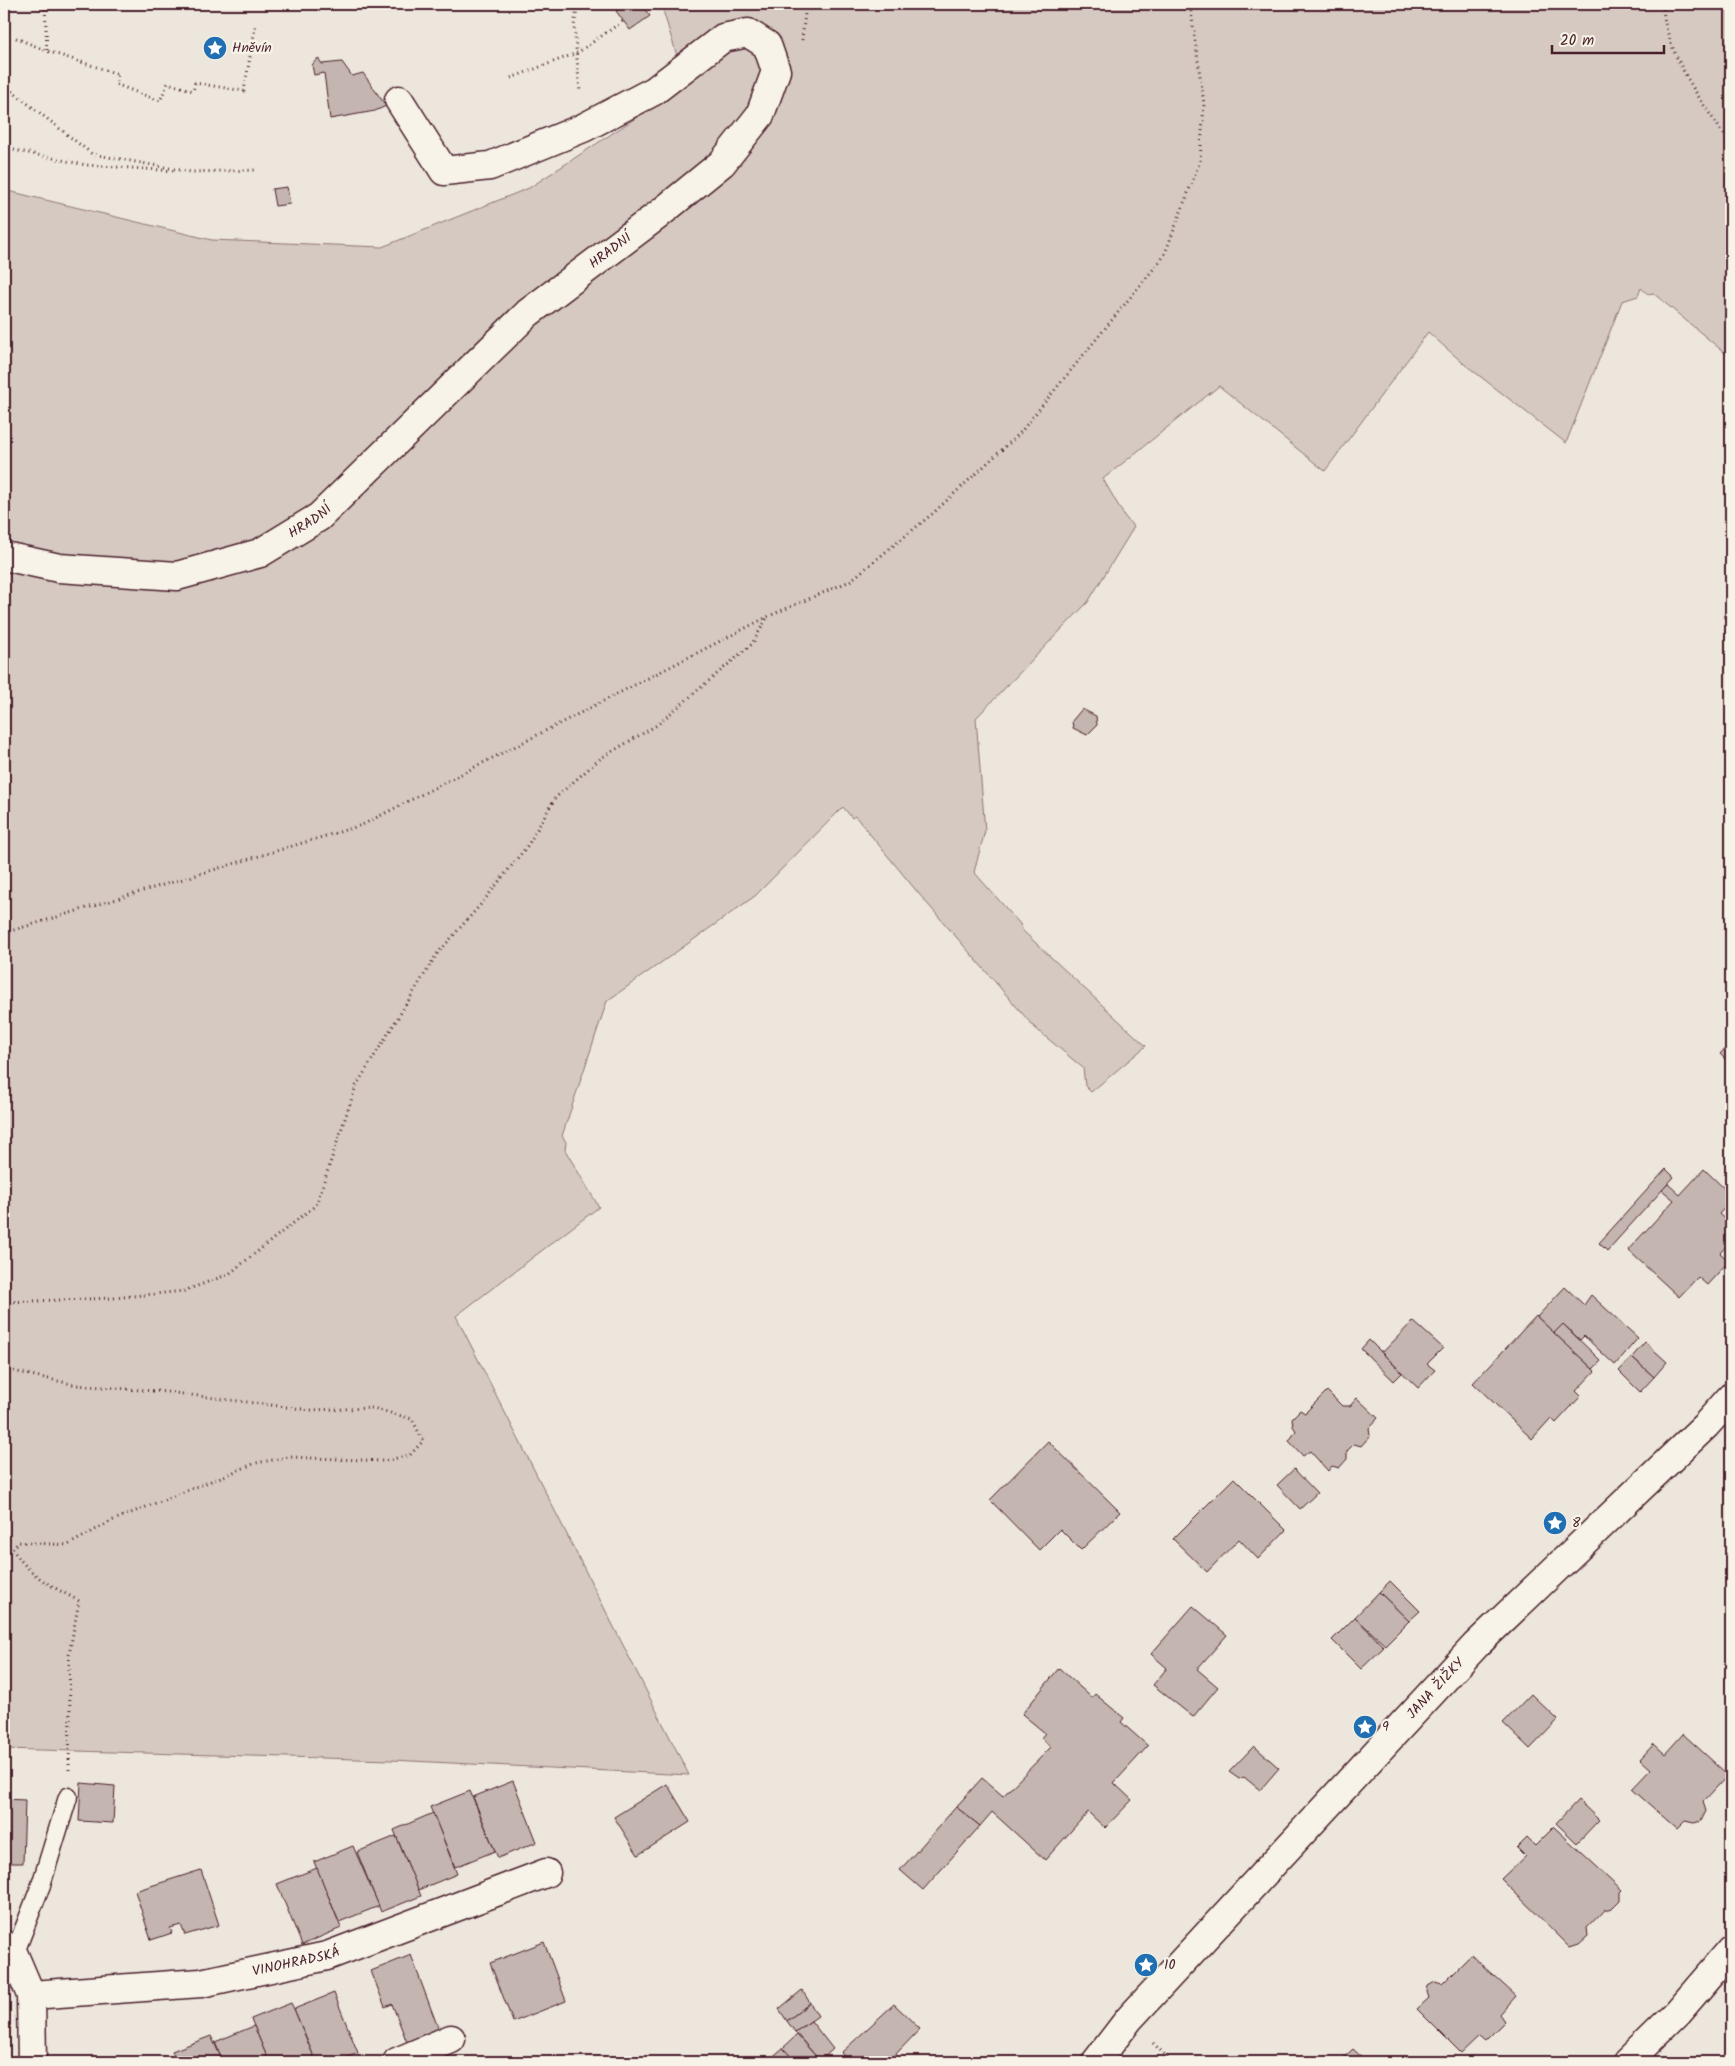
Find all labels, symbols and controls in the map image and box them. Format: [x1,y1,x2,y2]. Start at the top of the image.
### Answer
scale bar [1552,22,1665,54]
text: 20 m [1560,29,1594,53]
place icon: Hněvín [202,35,228,61]
place label: Hněvín [232,37,272,59]
street label: HRADNÍ [584,226,639,274]
street label: HRADNÍ [284,497,339,544]
place icon: 8 [1542,1510,1568,1536]
place label: 8 [1572,1512,1581,1534]
street label: JANA ŽIŽKY [1401,1652,1470,1724]
place icon: 9 [1352,1714,1378,1740]
place label: 9 [1382,1716,1389,1738]
street label: VINOHRADSKÁ [250,1941,343,1983]
place icon: 10 [1133,1952,1159,1978]
place label: 10 [1164,1954,1175,1976]

